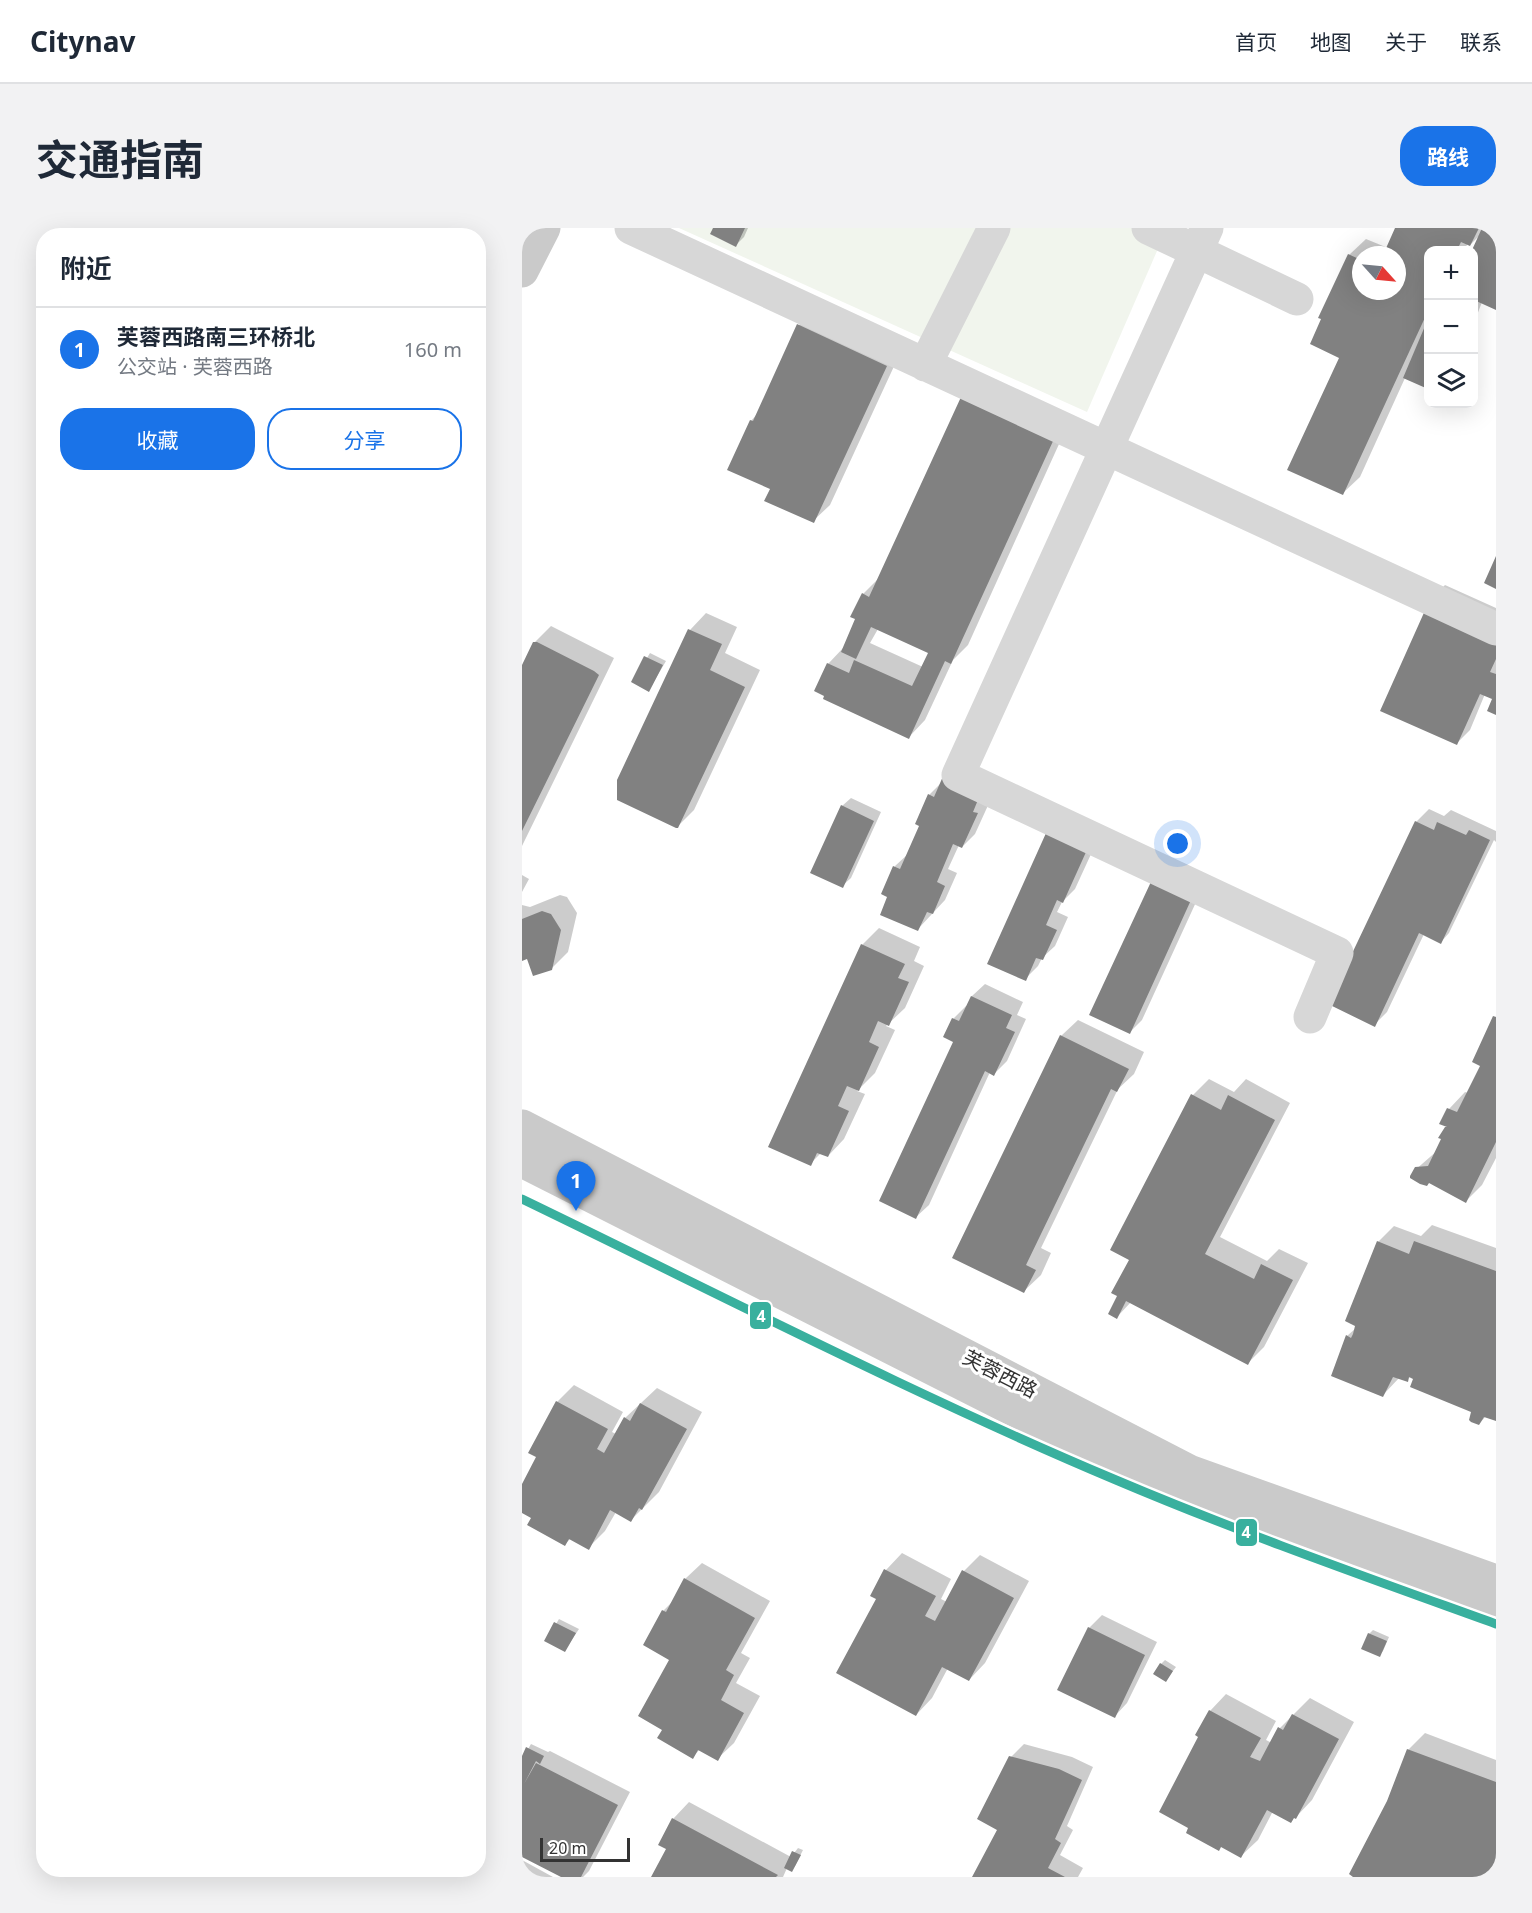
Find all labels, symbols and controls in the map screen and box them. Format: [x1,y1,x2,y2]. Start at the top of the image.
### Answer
text: Citynav [30,22,135,60]
text: 首页 [1235,28,1277,56]
text: 地图 [1310,28,1352,56]
text: 关于 [1385,28,1427,56]
text: 联系 [1460,28,1502,56]
button: 路线 [1400,126,1496,186]
text: 交通指南 [36,130,204,187]
north arrow [1352,246,1406,300]
map controls [1424,246,1478,408]
button: + [1424,246,1478,300]
text: 附近 [60,250,112,286]
button: − [1424,300,1478,354]
text: 芙蓉西路南三环桥北 [117,321,315,351]
text: 1 [74,336,85,363]
text: 160 m [404,336,462,363]
text: 公交站 · 芙蓉西路 [117,353,273,380]
button: layers [1424,354,1478,408]
button: 收藏 [60,408,255,470]
button: 分享 [267,408,462,470]
your location [1163,829,1192,858]
pin: 1 [556,1162,596,1211]
line badge: 4 [749,1301,772,1330]
text: 4 [756,1305,766,1327]
street label: 芙蓉西路 [958,1343,1042,1404]
line badge: 4 [1235,1518,1258,1547]
text: 4 [1241,1521,1251,1543]
scale bar [540,1835,630,1862]
text: 20 m [549,1837,586,1859]

